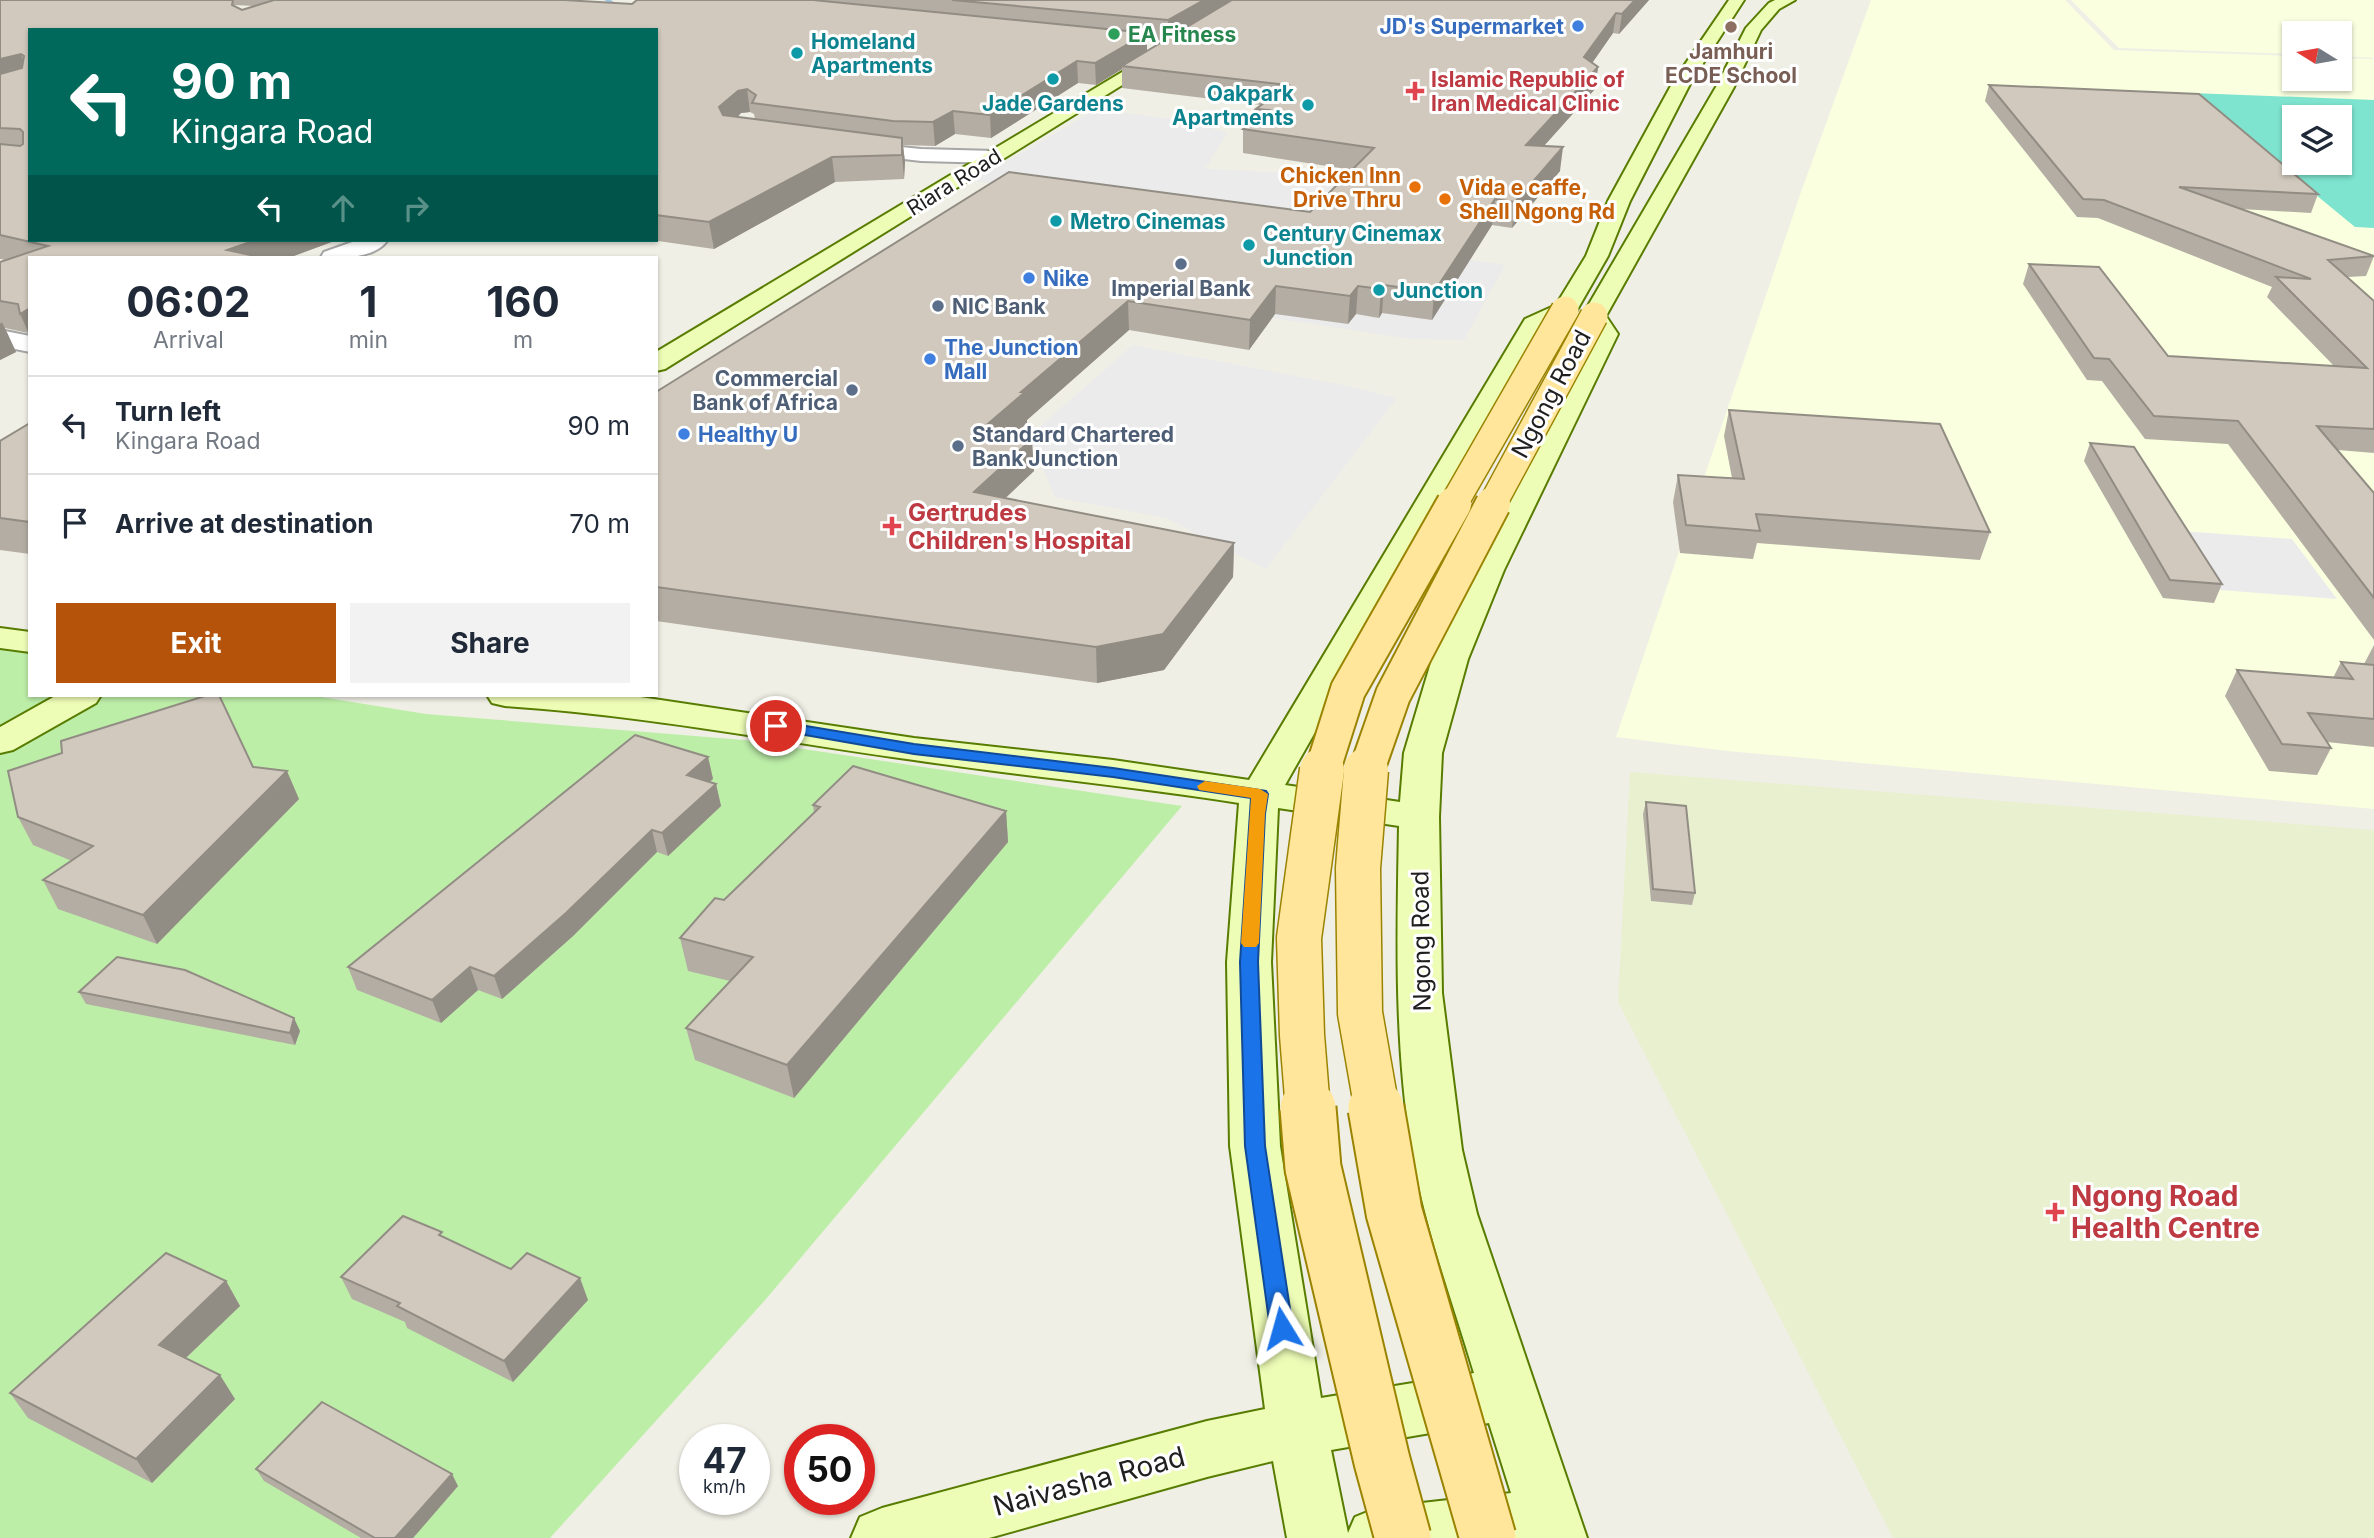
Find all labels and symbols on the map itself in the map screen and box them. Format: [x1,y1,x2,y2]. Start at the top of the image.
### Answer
place label: JD's Supermarket [1379,14,1564,39]
marker: JD's Supermarket [1570,18,1586,34]
marker: Jamhuri ECDE School [1723,19,1739,35]
north arrow [2282,21,2352,91]
place label: EA Fitness [1128,22,1236,47]
marker: EA Fitness [1106,26,1122,42]
place label: Homeland Apartments [811,29,933,78]
place label: Jamhuri ECDE School [1665,39,1797,88]
marker: Homeland Apartments [789,45,805,61]
place label: Islamic Republic of Iran Medical Clinic [1431,67,1625,116]
marker: Jade Gardens [1045,71,1061,87]
place label: Oakpark Apartments [1172,81,1295,130]
marker: Islamic Republic of Iran Medical Clinic [1405,81,1425,101]
place label: Jade Gardens [982,91,1124,116]
marker: Oakpark Apartments [1300,97,1316,113]
street label: Riara Road [902,143,1006,221]
place label: Chicken Inn Drive Thru [1280,163,1401,212]
place label: Vida e caffe, Shell Ngong Rd [1459,175,1615,224]
marker: Chicken Inn Drive Thru [1407,179,1423,195]
marker: Vida e caffe, Shell Ngong Rd [1437,191,1453,207]
place label: Metro Cinemas [1070,209,1226,234]
marker: Metro Cinemas [1048,213,1064,229]
place label: Century Cinemax Junction [1263,221,1442,270]
marker: Century Cinemax Junction [1241,237,1257,253]
marker: Imperial Bank [1173,256,1189,272]
place label: Nike [1043,266,1089,291]
marker: Nike [1021,270,1037,286]
place label: Imperial Bank [1111,276,1252,301]
place label: Junction [1393,278,1483,303]
marker: Junction [1371,282,1387,298]
place label: NIC Bank [952,294,1047,319]
marker: NIC Bank [930,298,946,314]
street label: Ngong Road [1505,325,1597,463]
place label: The Junction Mall [944,335,1079,384]
marker: The Junction Mall [922,351,938,367]
place label: Commercial Bank of Africa [692,366,838,415]
marker: Commercial Bank of Africa [844,382,860,398]
place label: Healthy U [698,422,798,447]
place label: Standard Chartered Bank Junction [972,422,1174,471]
marker: Healthy U [676,426,692,442]
marker: Standard Chartered Bank Junction [950,438,966,454]
place label: Gertrudes Children's Hospital [908,498,1131,555]
marker: Gertrudes Children's Hospital [882,516,902,536]
pin [746,696,806,756]
street label: Ngong Road [1405,870,1437,1012]
place label: Ngong Road Health Centre [2071,1179,2260,1245]
marker: Ngong Road Health Centre [2045,1202,2065,1222]
position arrow [1245,1291,1319,1365]
speed limit sign: 50 [784,1424,875,1515]
street label: Naivasha Road [989,1439,1189,1523]

